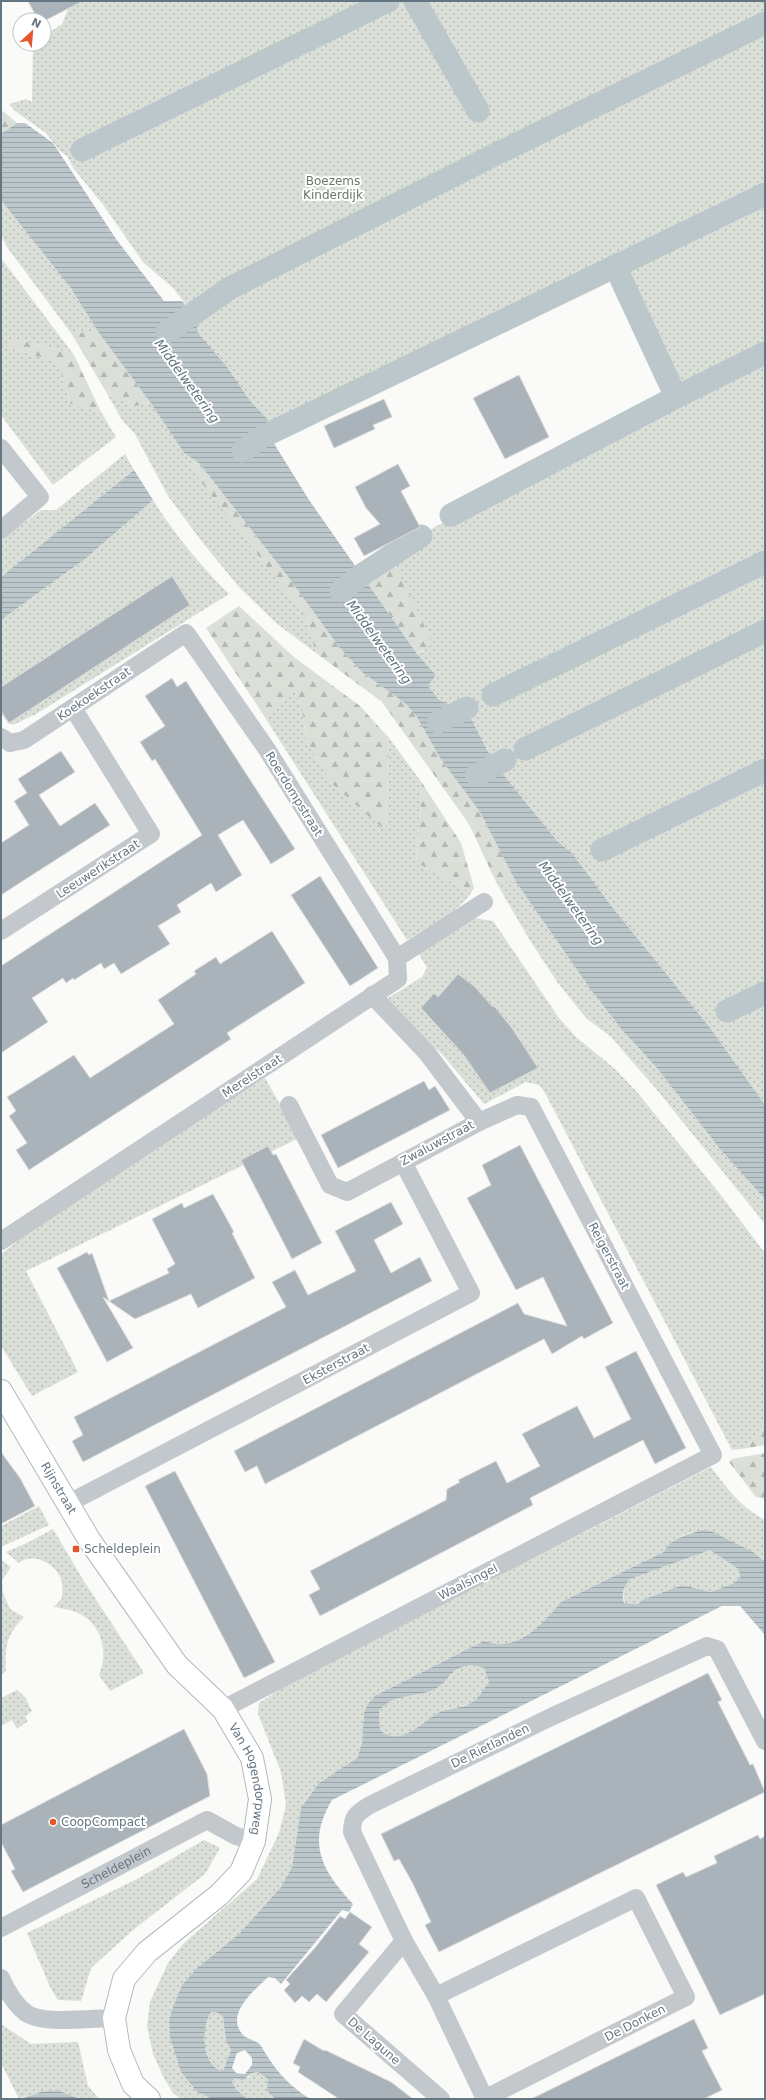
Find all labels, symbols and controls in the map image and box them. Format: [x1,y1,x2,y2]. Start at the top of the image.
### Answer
north arrow [12,12,52,52]
text: N [29,16,43,31]
park label: Boezems Kinderdijk [303,174,363,202]
water label: Middelwetering [152,336,222,426]
water label: Middelwetering [344,597,414,687]
street label: Koekoekstraat [55,664,134,724]
street label: Roerdompstraat [262,749,326,839]
street label: Leeuwerikstraat [54,837,143,901]
water label: Middelwetering [536,858,606,948]
street label: Merelstraat [219,1051,285,1101]
street label: Zwaluwstraat [398,1118,476,1168]
street label: Reigerstraat [586,1220,633,1292]
street label: Eksterstraat [300,1341,372,1387]
street label: Rijnstraat [38,1460,80,1517]
place label: Scheldeplein [84,1542,161,1556]
marker: Scheldeplein [71,1544,81,1554]
street label: Waalsingel [436,1561,500,1603]
street label: Van Hogendorpweg [226,1721,267,1836]
street label: De Rietlanden [449,1721,531,1771]
place label: CoopCompact [61,1815,146,1829]
marker: CoopCompact [48,1817,58,1827]
street label: Scheldeplein [79,1844,153,1892]
street label: De Donken [602,2002,668,2044]
street label: De Lagune [345,2014,403,2068]

